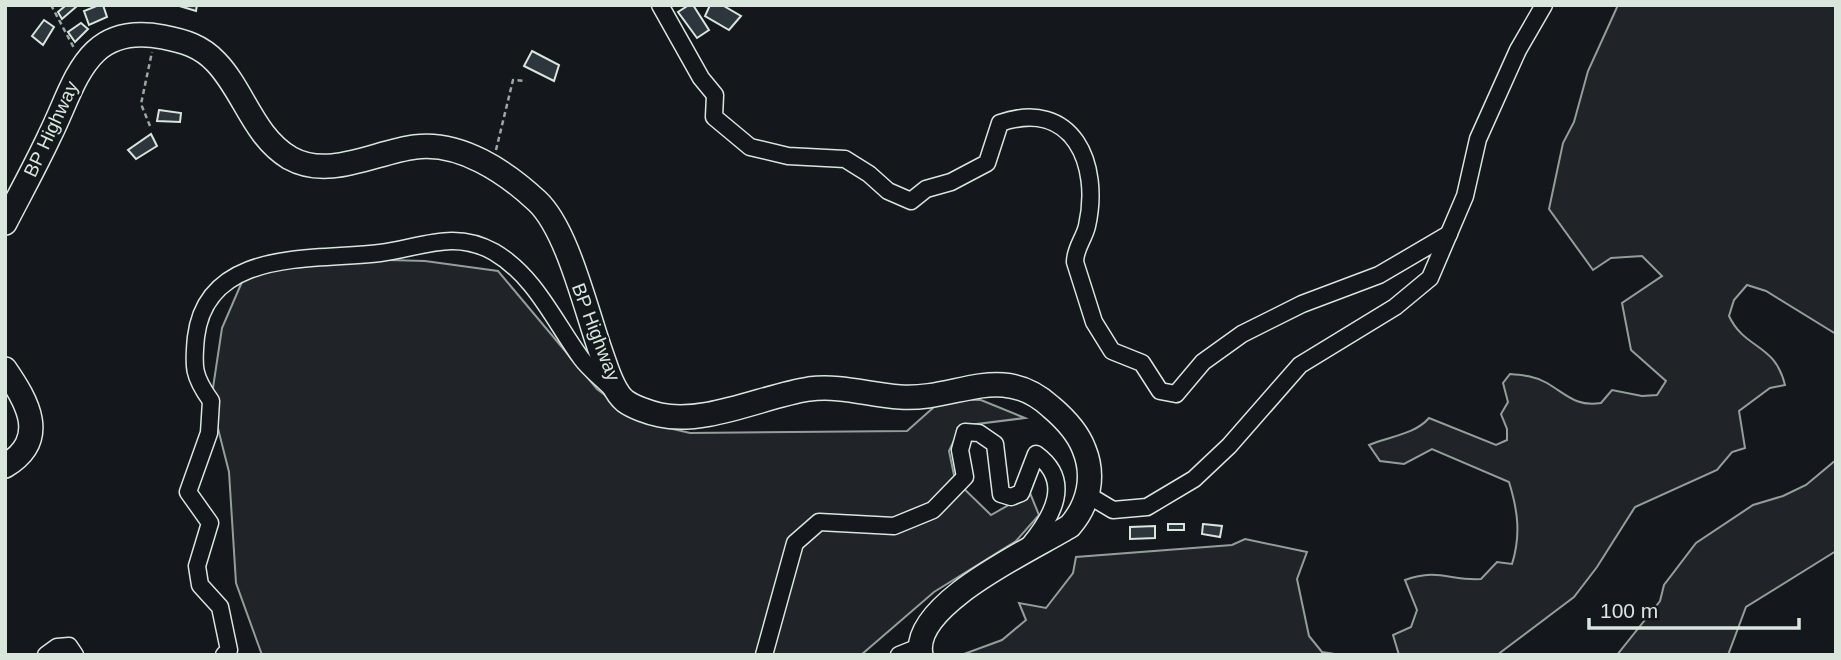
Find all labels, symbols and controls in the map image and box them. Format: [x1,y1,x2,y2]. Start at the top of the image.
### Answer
street label: BP Highway [20,77,83,180]
street label: BP Highway [568,280,624,384]
scale bar [1589,586,1799,630]
text: 100 m [1600,599,1658,622]

